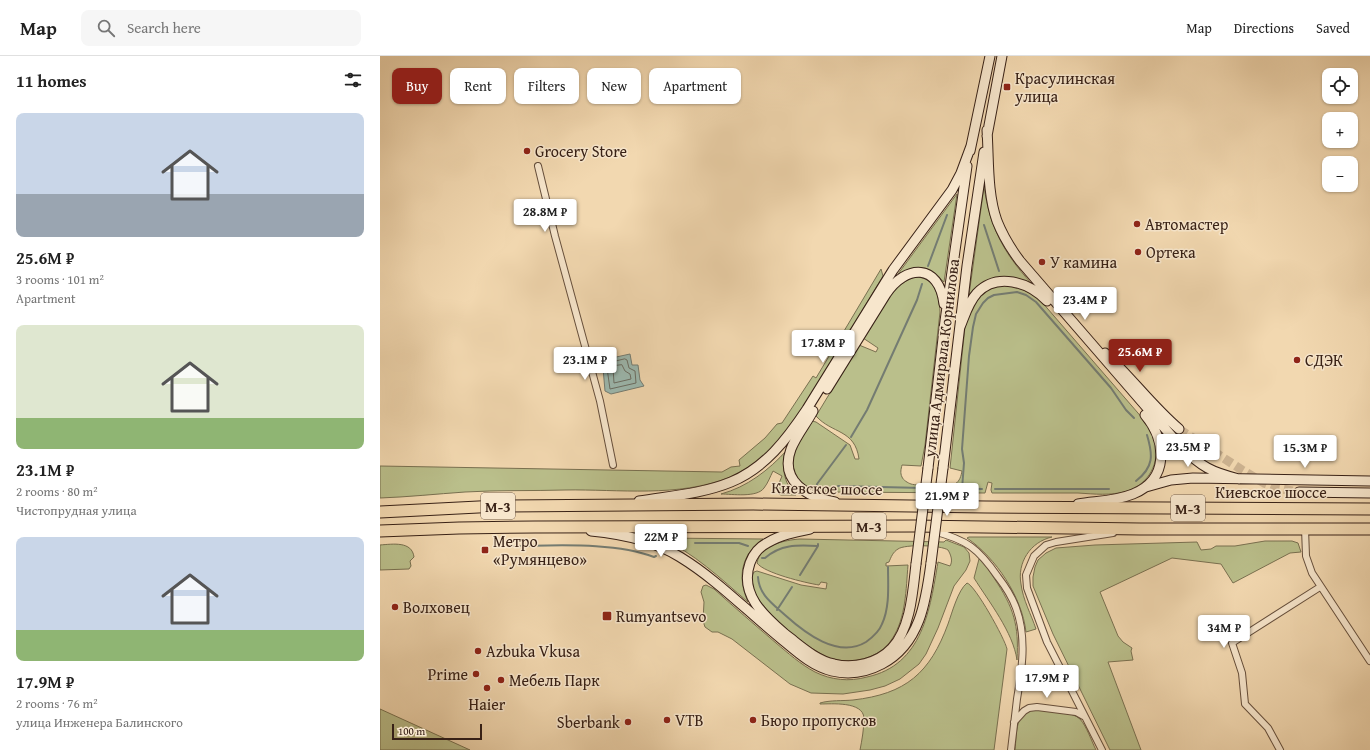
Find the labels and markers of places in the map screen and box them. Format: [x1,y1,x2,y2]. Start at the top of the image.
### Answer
place label: Красулинская улица [1014,66,1115,108]
marker: Красулинская улица [1002,82,1012,92]
place label: Grocery Store [535,139,627,163]
marker: Grocery Store [522,146,532,156]
pin: 28.8M ₽ [508,199,582,233]
place label: Автомастер [1145,212,1229,236]
marker: Автомастер [1132,219,1142,229]
place label: Ортека [1146,240,1196,264]
marker: Ортека [1133,247,1143,257]
place label: У камина [1050,250,1117,274]
marker: У камина [1037,257,1047,267]
pin: 23.4M ₽ [1048,287,1122,321]
pin: 17.8M ₽ [786,330,860,364]
pin: 25.6M ₽ [1103,339,1177,373]
pin: 23.1M ₽ [548,347,622,381]
place label: СДЭК [1305,348,1343,372]
marker: СДЭК [1292,355,1302,365]
pin: 23.5M ₽ [1151,434,1225,468]
pin: 15.3M ₽ [1268,435,1342,469]
pin: 21.9M ₽ [910,483,984,517]
pin: 22M ₽ [633,524,689,558]
place label: Метро «Румянцево» [493,529,587,571]
marker: Метро «Румянцево» [480,545,490,555]
place label: Волховец [403,595,470,619]
marker: Волховец [390,602,400,612]
place label: Rumyantsevo [616,604,707,628]
marker: Rumyantsevo [601,610,613,622]
pin: 34M ₽ [1196,615,1252,649]
place label: Azbuka Vkusa [486,639,580,663]
marker: Azbuka Vkusa [473,646,483,656]
place label: Prime [428,662,468,686]
pin: 17.9M ₽ [1010,665,1084,699]
place label: Мебель Парк [509,668,600,692]
marker: Prime [471,669,481,679]
marker: Мебель Парк [496,675,506,685]
marker: Haier [482,683,492,693]
place label: Haier [469,692,506,716]
place label: VTB [675,708,704,732]
place label: Бюро пропусков [761,708,877,732]
place label: Sberbank [557,710,621,734]
marker: VTB [662,715,672,725]
marker: Бюро пропусков [748,715,758,725]
marker: Sberbank [623,717,633,727]

